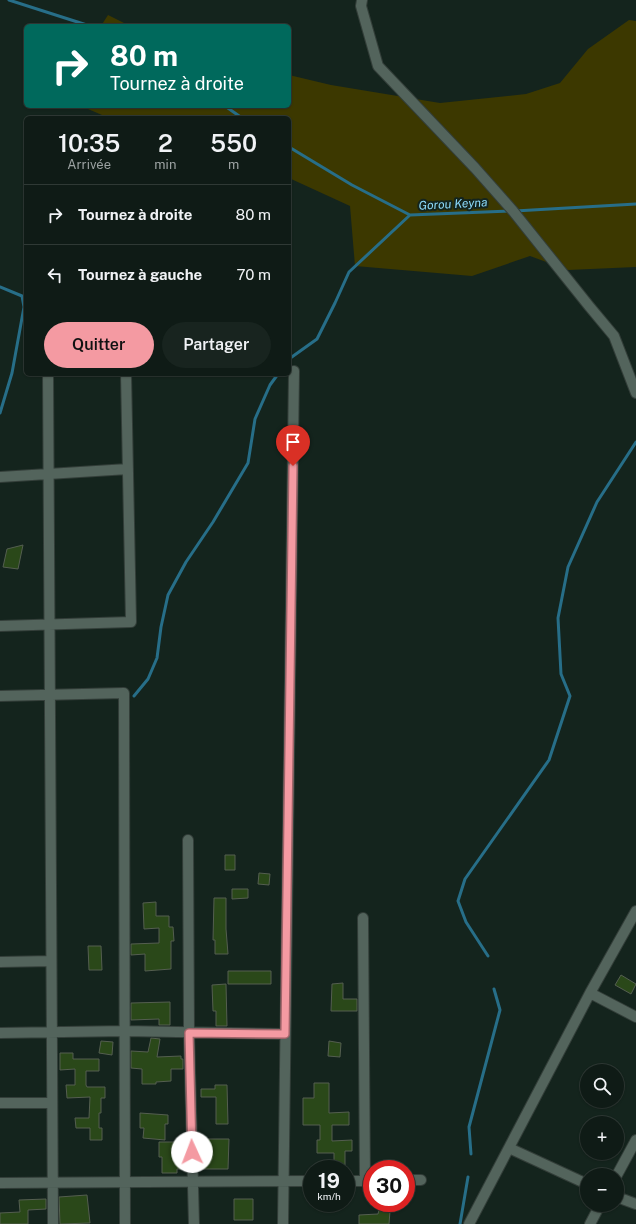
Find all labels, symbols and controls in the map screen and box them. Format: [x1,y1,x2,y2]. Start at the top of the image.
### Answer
text: 80 m [110,39,178,72]
icon: right [44,40,96,92]
text: Tournez à droite [110,73,244,94]
text: 10:35 [58,129,120,157]
text: 2 [158,129,173,157]
text: 550 [210,129,257,157]
text: Arrivée [67,157,111,172]
text: min [154,157,176,172]
text: m [228,157,239,172]
water label: Gorou Keyna [418,195,488,213]
icon: right [44,204,66,226]
text: Tournez à droite [78,206,192,223]
text: 80 m [236,206,271,223]
icon: left [44,264,66,286]
text: Tournez à gauche [78,266,202,283]
text: 70 m [236,266,271,283]
button: Quitter [44,322,154,368]
button: Partager [162,322,271,368]
pin [276,425,310,466]
icon: arrive [282,431,304,453]
map controls [580,1064,624,1212]
button: search [580,1064,624,1108]
button: + [580,1116,624,1160]
position arrow [171,1131,213,1173]
speed limit sign: 30 [363,1160,415,1212]
button: − [580,1168,624,1212]
text: 19 [318,1169,340,1193]
text: km/h [317,1190,341,1202]

